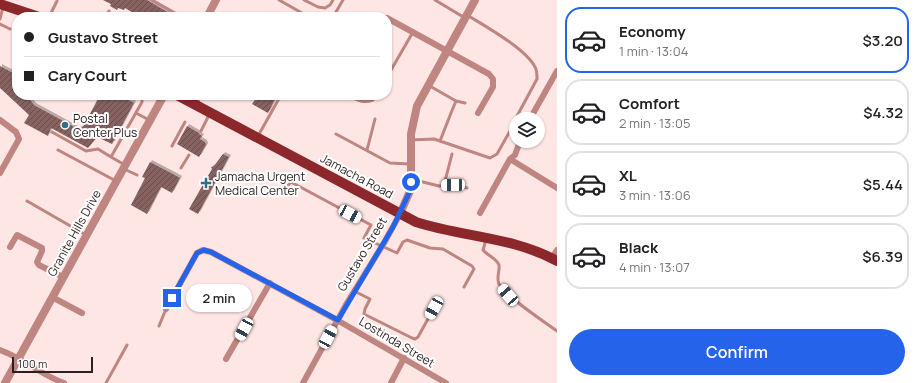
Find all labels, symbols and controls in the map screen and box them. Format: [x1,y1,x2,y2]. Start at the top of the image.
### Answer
text: Economy [619,21,686,42]
icon: car [571,22,607,58]
text: Gustavo Street [48,27,158,48]
text: $3.20 [862,30,903,51]
text: 1 min · 13:04 [619,42,688,60]
text: Cary Court [48,65,127,86]
text: Comfort [619,93,680,114]
icon: car [571,94,607,130]
text: $4.32 [863,102,903,123]
place label: Postal Center Plus [73,110,137,141]
map controls [509,112,545,148]
button: layers [509,112,545,148]
text: 2 min · 13:05 [619,114,691,132]
marker: Postal Center Plus [60,120,70,130]
street label: Jamacha Road [318,150,396,202]
text: XL [619,165,637,186]
icon: car [571,166,607,202]
place label: Jamacha Urgent Medical Center [215,168,305,199]
route start [402,173,420,191]
text: $5.44 [863,174,903,195]
marker: Jamacha Urgent Medical Center [200,177,212,189]
car [441,179,465,191]
text: 3 min · 13:06 [619,186,691,204]
street label: Granite Hills Drive [43,187,105,279]
car [337,203,363,225]
street label: Gustavo Street [333,214,391,294]
text: Black [619,237,658,258]
icon: car [571,238,607,274]
text: $6.39 [862,246,903,267]
text: 4 min · 13:07 [619,258,690,276]
car [496,282,520,308]
callout: 2 min [186,284,252,312]
route end [163,289,181,307]
text: 2 min [202,289,236,307]
car [423,295,445,321]
street label: Lostinda Street [356,313,438,371]
car [233,316,255,342]
car [317,324,339,350]
button: Confirm [569,329,905,375]
scale bar [12,355,93,374]
text: 100 m [18,356,47,371]

